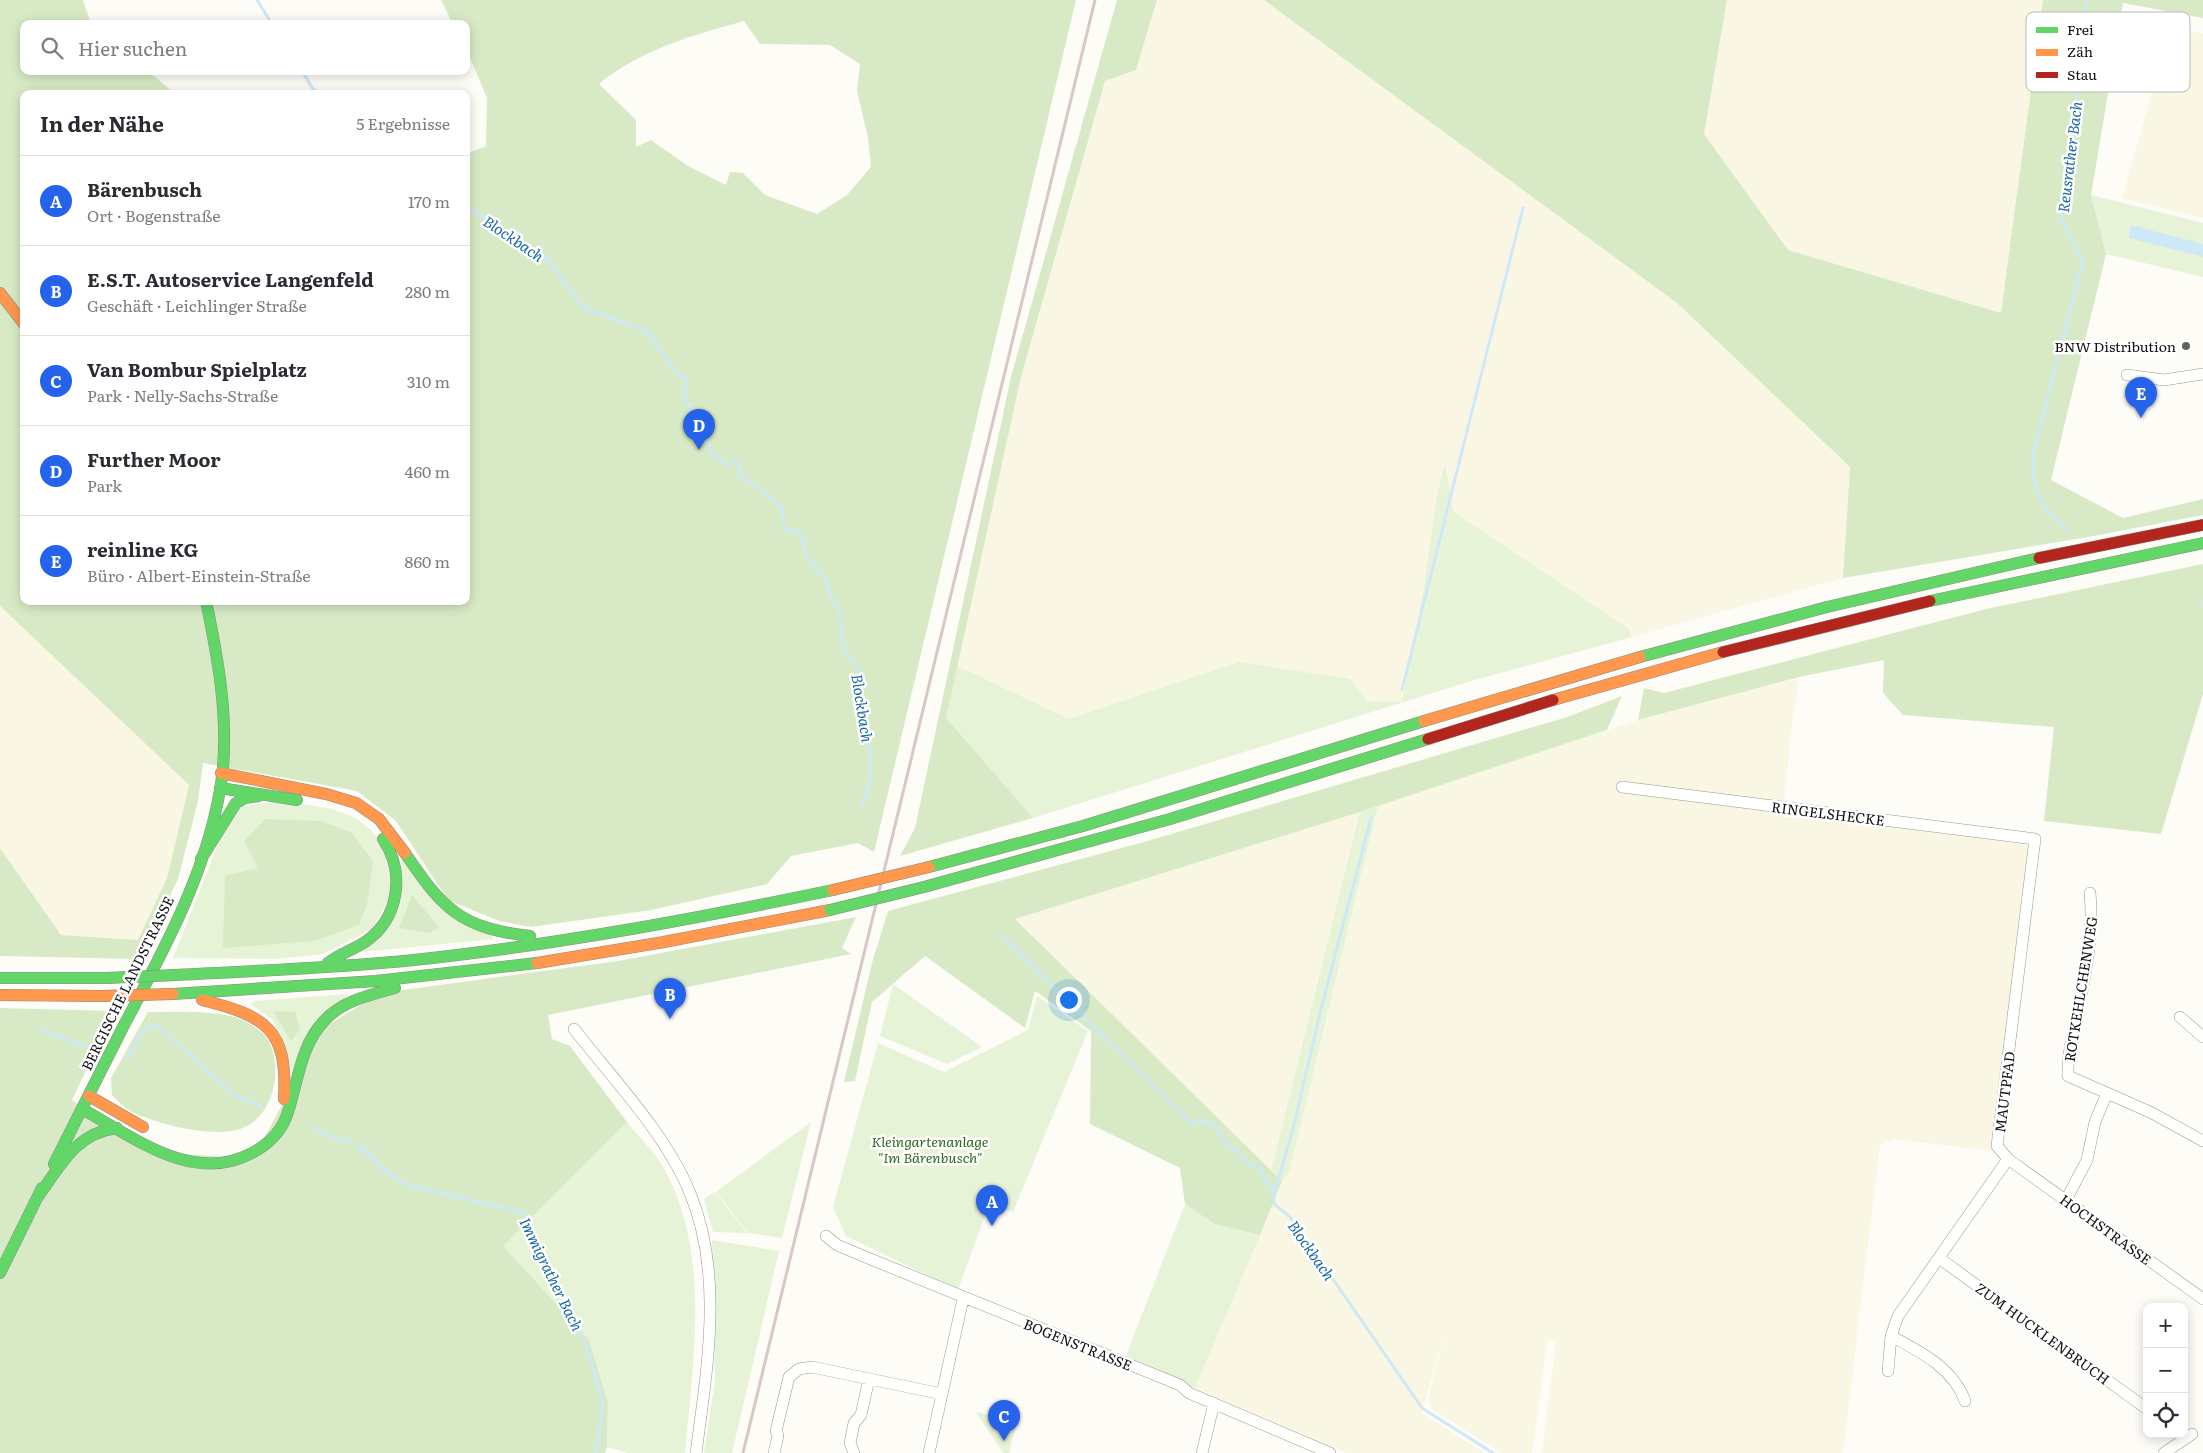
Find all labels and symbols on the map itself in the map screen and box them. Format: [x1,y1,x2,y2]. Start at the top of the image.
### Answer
legend [2026,12,2190,92]
text: Frei [2067,19,2094,39]
text: Zäh [2067,41,2093,61]
text: Stau [2067,64,2097,84]
water label: Reusrather Bach [2051,100,2087,214]
water label: Blockbach [479,209,549,267]
place label: BNW Distribution [2055,336,2176,356]
marker: BNW Distribution [2180,340,2192,352]
pin: E [2125,377,2157,418]
pin: D [683,409,715,450]
water label: Blockbach [846,672,880,744]
street label: RINGELSHECKE [1770,796,1886,830]
street label: BERGISCHE LANDSTRASSE [76,892,178,1074]
street label: ROTKEHLCHENWEG [2059,914,2101,1063]
pin: B [654,978,686,1019]
your location [1056,987,1082,1013]
street label: MAUTPFAD [1989,1050,2019,1134]
park label: Kleingartenanlage "Im Bärenbusch" [872,1131,989,1167]
pin: A [976,1185,1008,1226]
street label: HOCHSTRASSE [2056,1189,2156,1269]
water label: Immigrather Bach [515,1213,590,1335]
water label: Blockbach [1283,1215,1341,1285]
street label: ZUM HUCKLENBRUCH [1972,1277,2114,1389]
street label: BOGENSTRASSE [1021,1313,1135,1375]
pin: C [988,1400,1020,1441]

